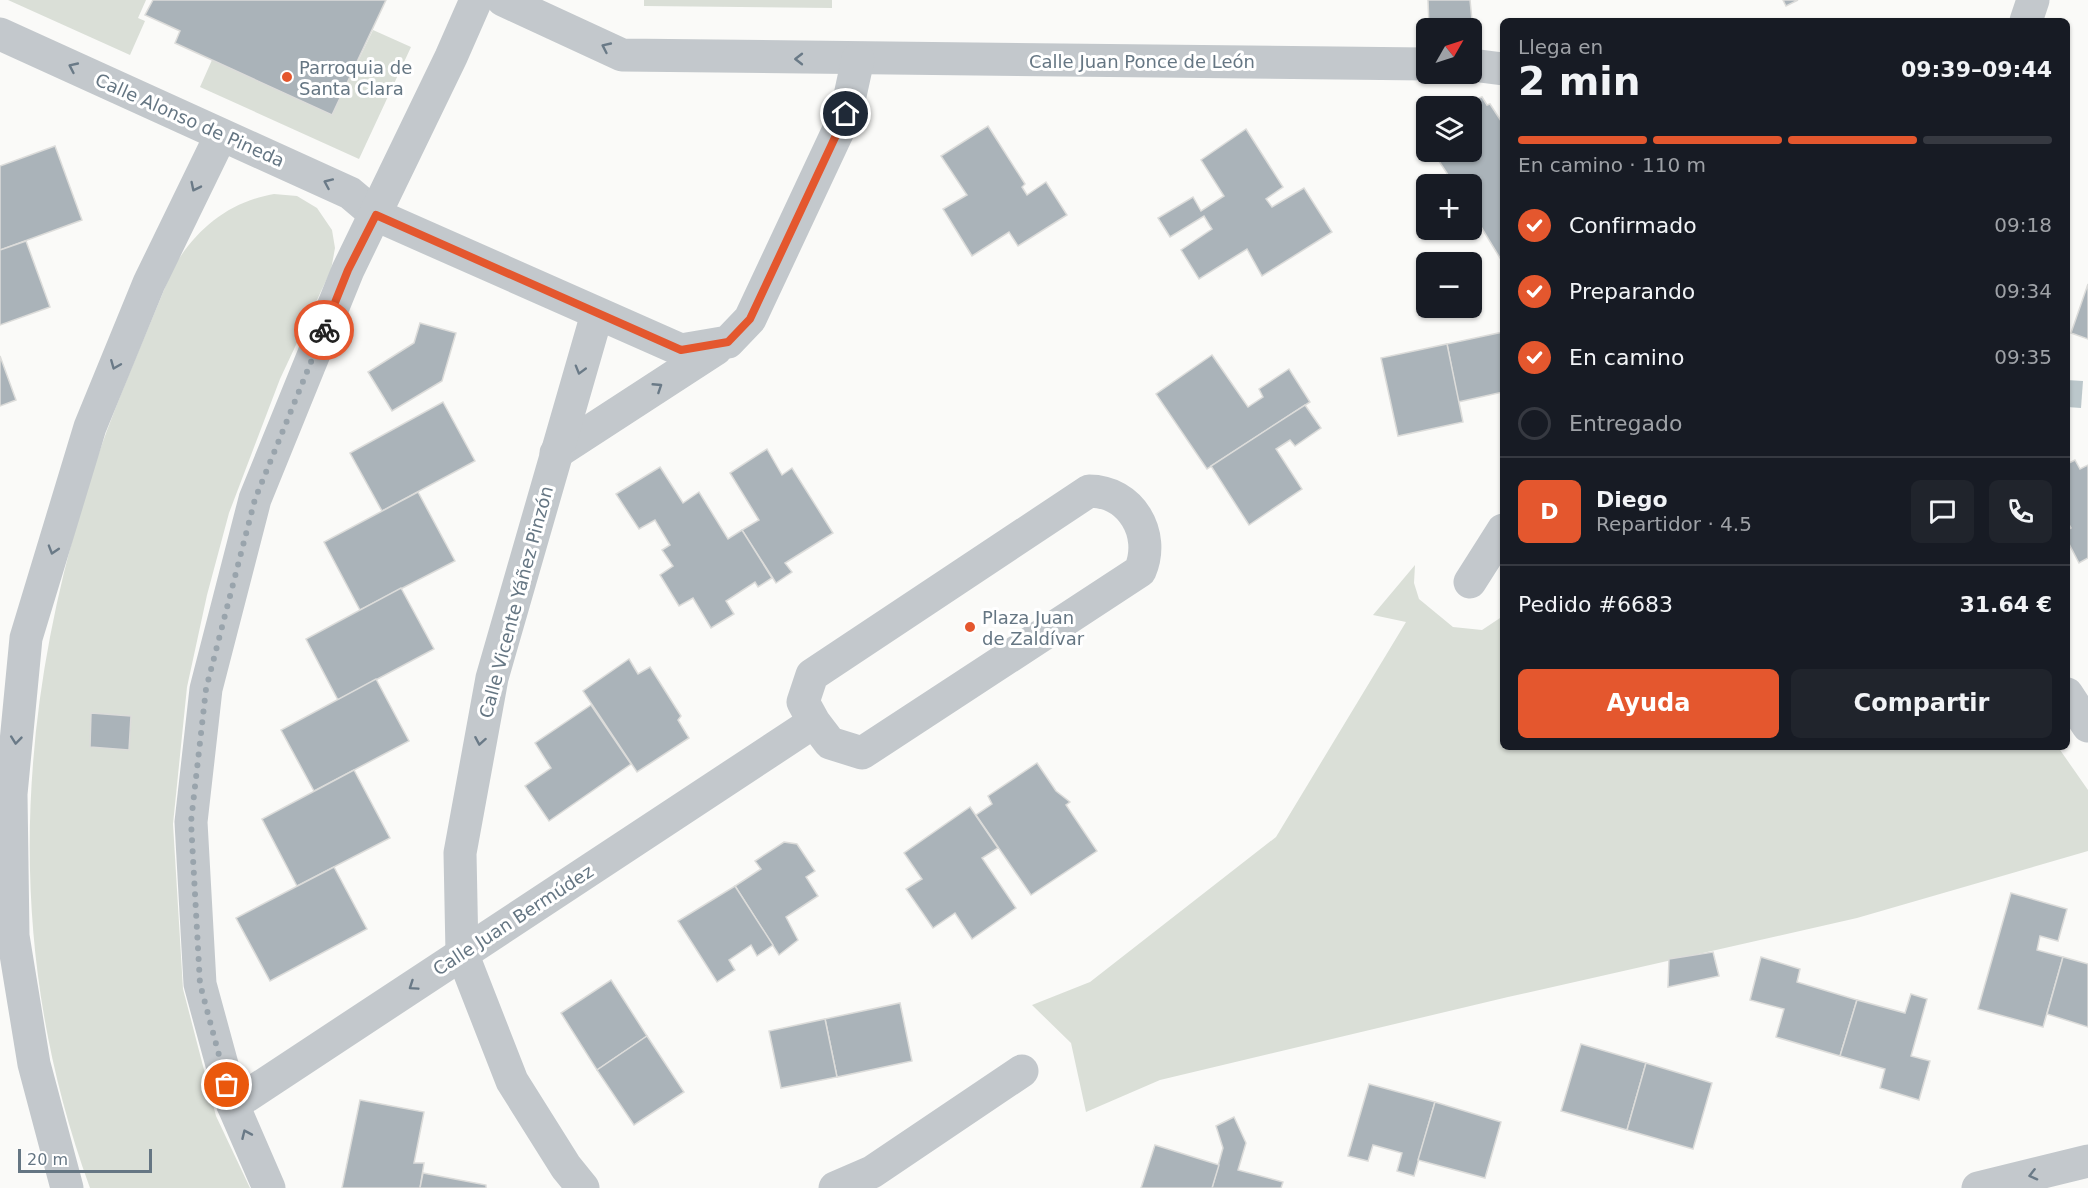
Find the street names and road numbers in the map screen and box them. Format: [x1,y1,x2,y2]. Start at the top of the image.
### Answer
street label: Calle Juan Ponce de León [1029,51,1255,72]
street label: Calle Alonso de Pineda [92,69,288,171]
street label: Calle Vicente Yáñez Pinzón [475,484,557,720]
street label: Calle Juan Bermúdez [429,860,597,980]

